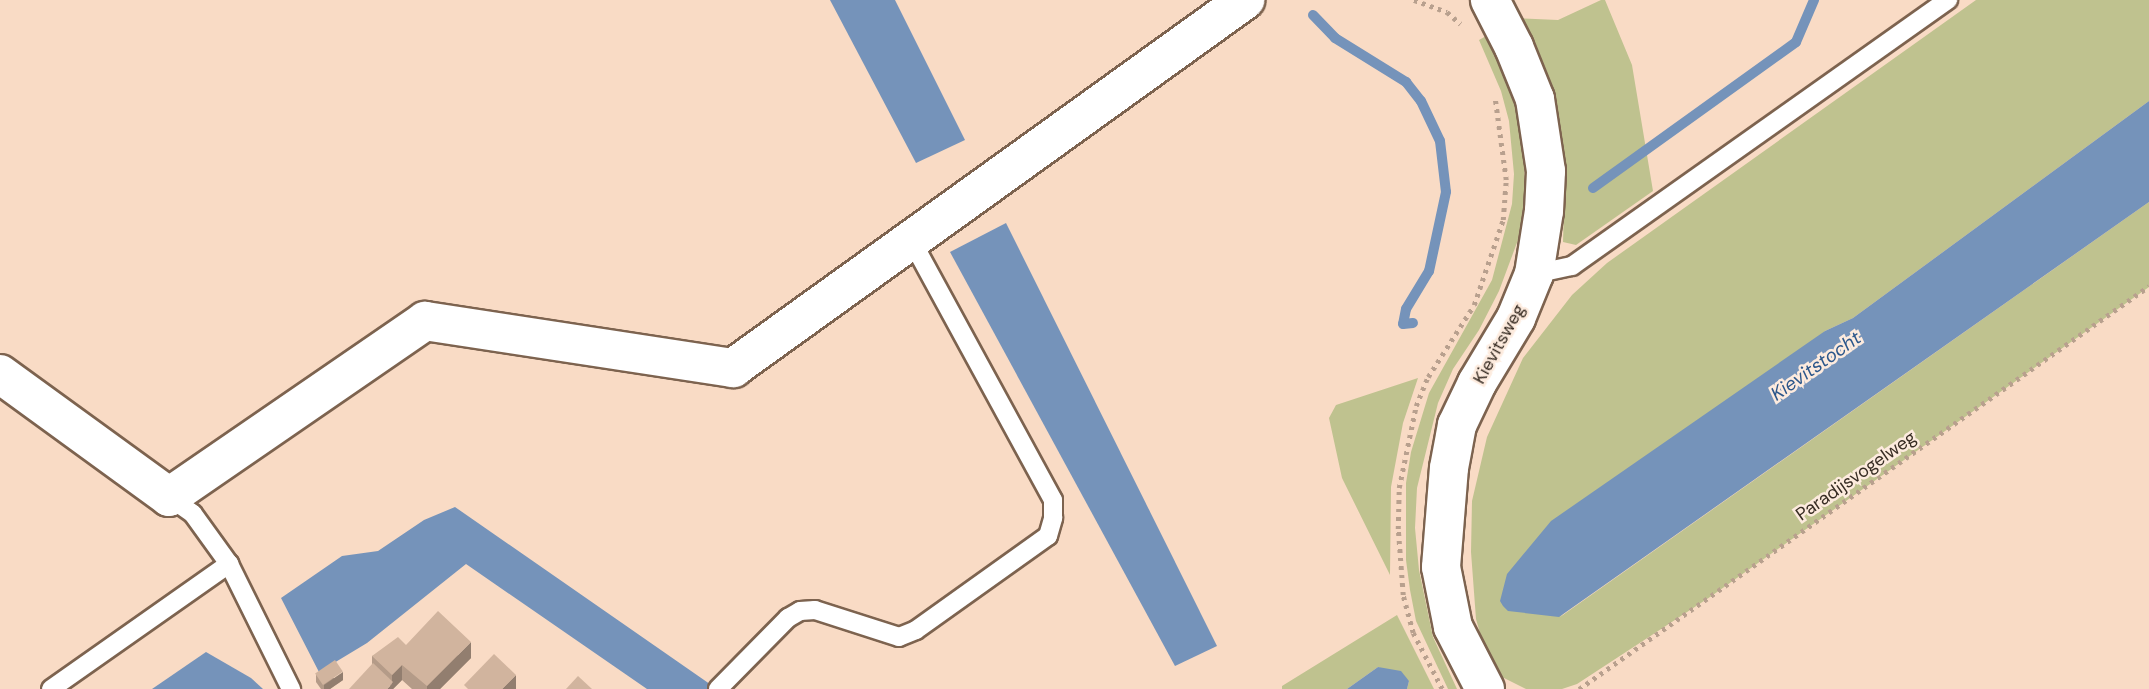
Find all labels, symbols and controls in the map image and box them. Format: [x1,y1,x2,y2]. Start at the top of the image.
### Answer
street label: Kievitsweg [1468,300,1530,388]
water label: Kievitstocht [1766,326,1866,406]
street label: Paradijsvogelweg [1792,427,1920,525]

